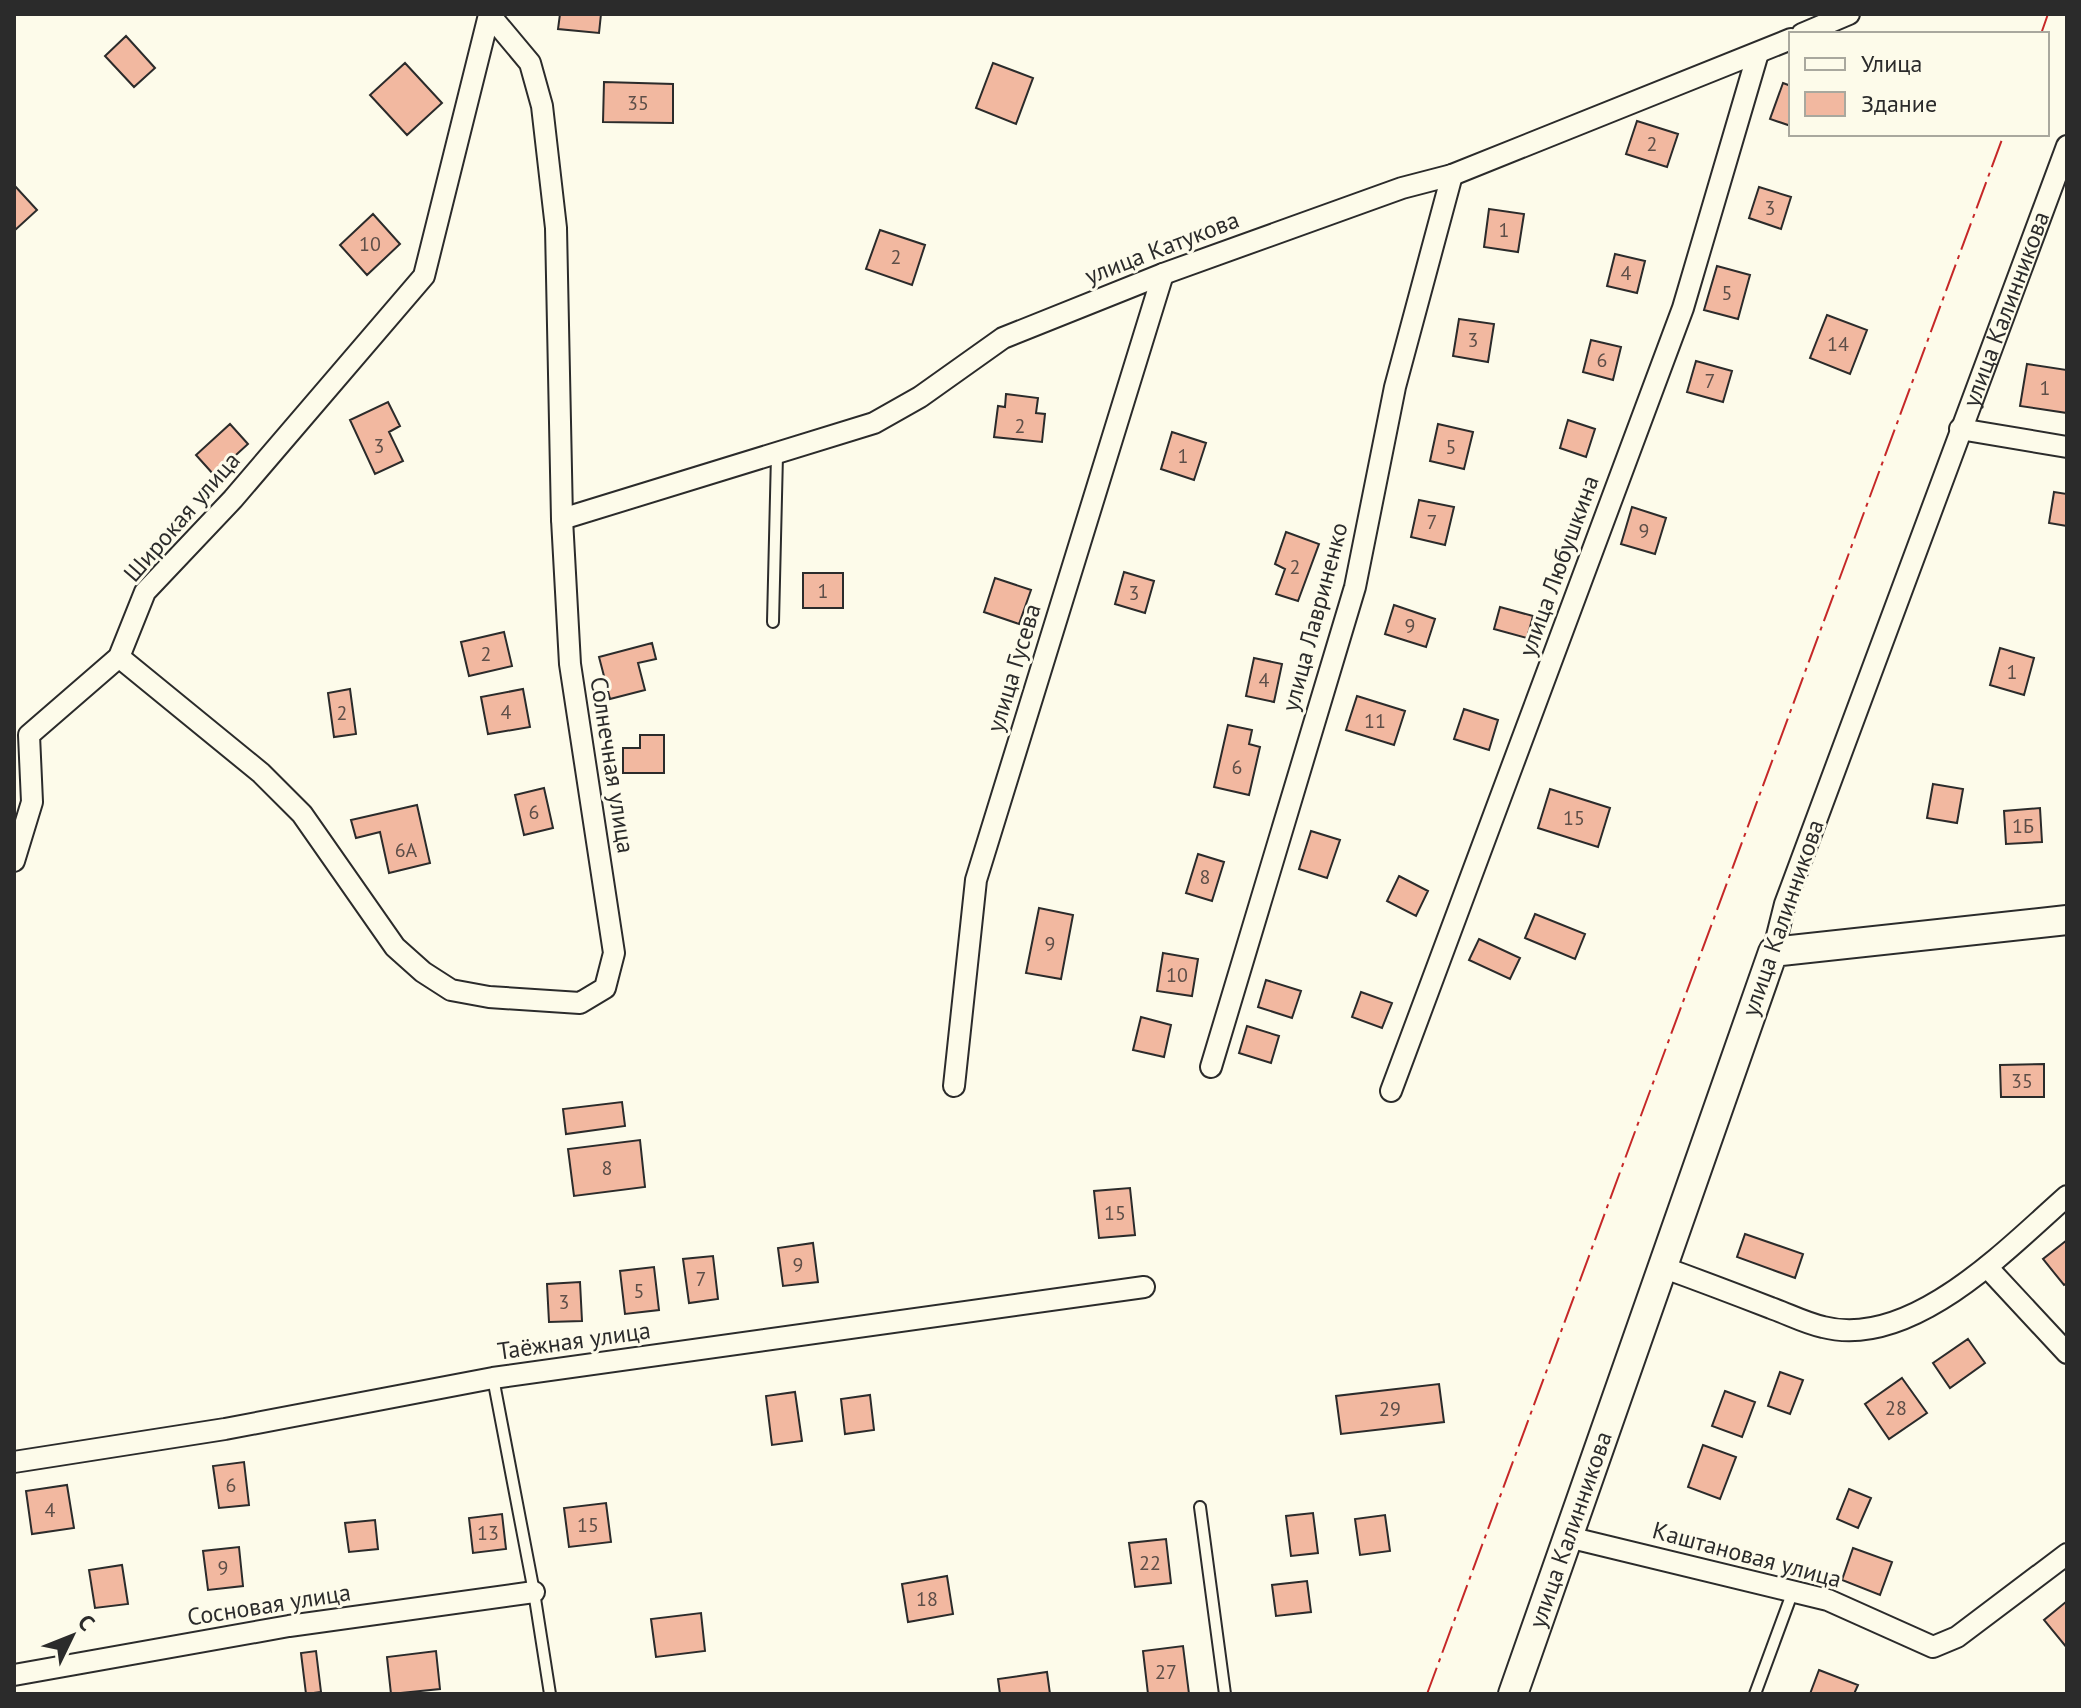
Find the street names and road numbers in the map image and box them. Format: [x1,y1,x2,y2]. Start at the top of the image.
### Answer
street label: улица Катукова [1080,204,1243,291]
street label: улица Калинникова [1955,207,2056,411]
street label: Широкая улица [117,445,247,588]
street label: улица Любушкина [1511,471,1606,661]
street label: улица Лавриненко [1274,519,1355,715]
street label: улица Гусева [979,600,1048,736]
street label: Солнечная улица [583,674,642,855]
street label: улица Калинникова [1734,815,1831,1020]
street label: Таёжная улица [495,1314,652,1367]
street label: улица Калинникова [1521,1427,1619,1632]
street label: Каштановая улица [1649,1514,1845,1595]
street label: Сосновая улица [185,1576,353,1633]

